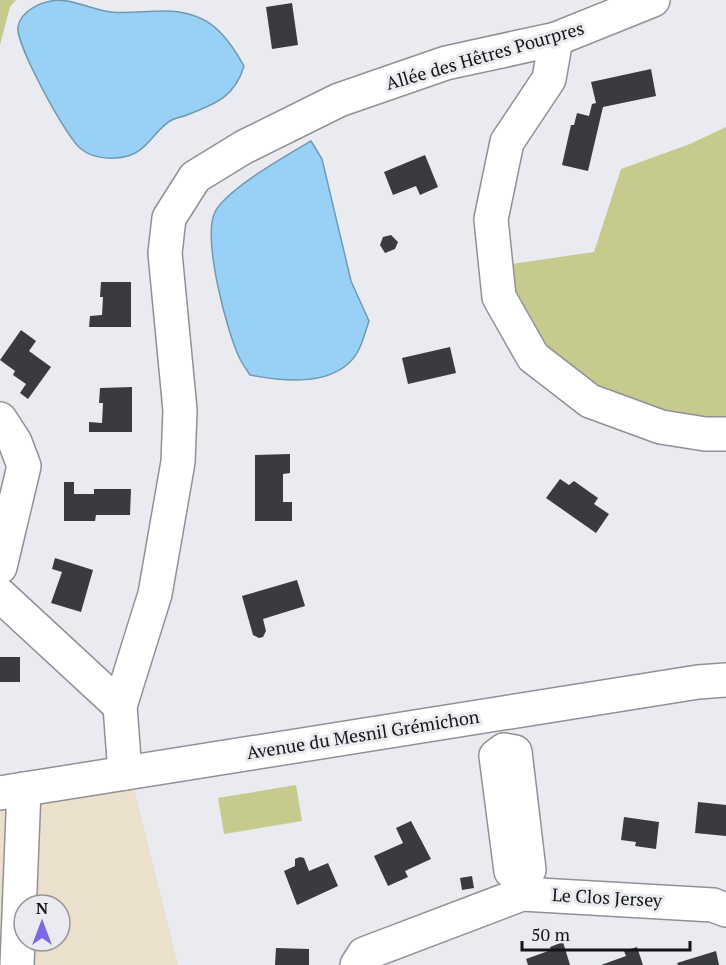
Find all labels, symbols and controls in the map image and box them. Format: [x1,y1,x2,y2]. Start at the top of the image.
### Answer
street label: Allée des Hêtres Pourpres [383,15,587,95]
street label: Avenue du Mesnil Grémichon [245,704,481,764]
street label: Le Clos Jersey [551,882,664,912]
north arrow [12,893,72,953]
text: N [36,897,48,919]
scale bar [522,914,690,952]
text: 50 m [531,922,571,946]

